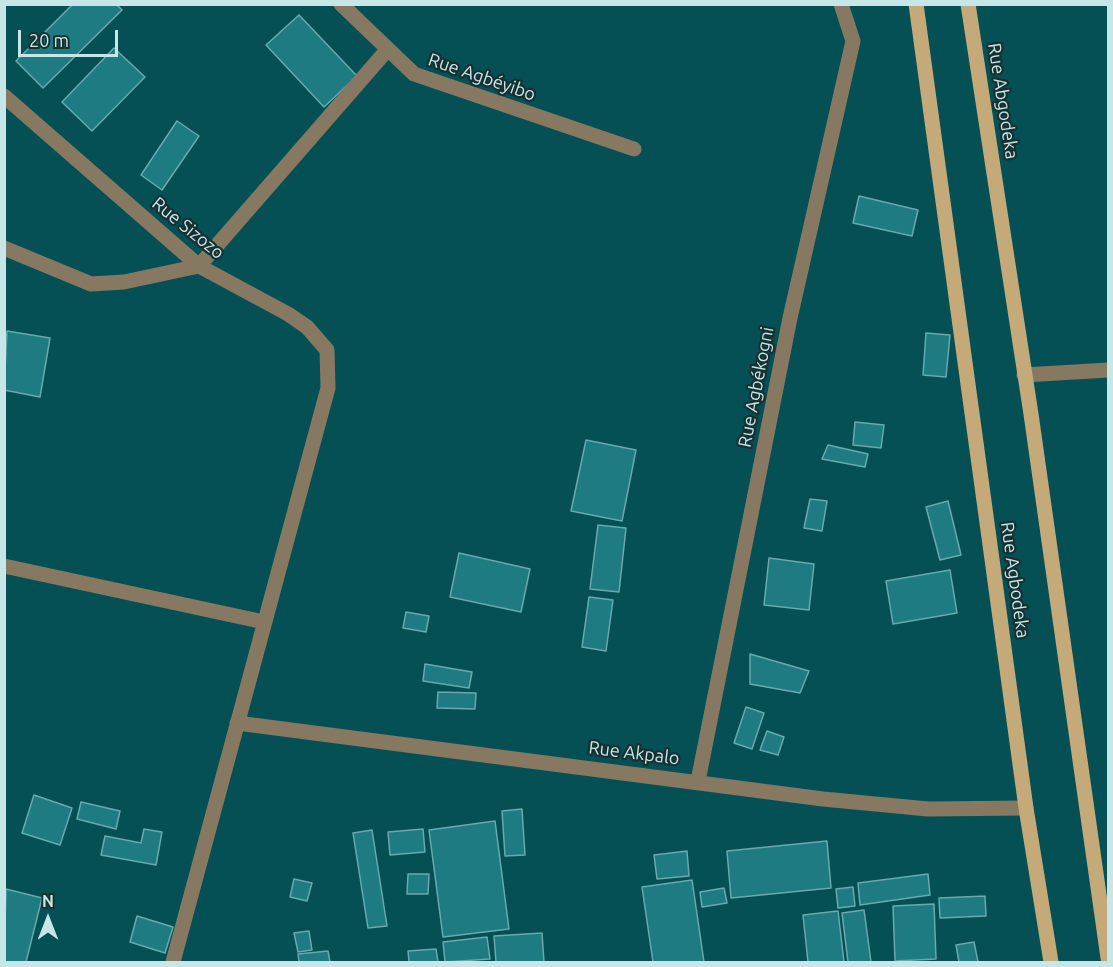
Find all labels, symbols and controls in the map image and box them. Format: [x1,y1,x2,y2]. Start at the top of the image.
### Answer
scale bar [21,18,122,56]
text: 20 m [29,30,69,50]
street label: Rue Abgodeka [983,41,1023,161]
street label: Rue Agbéyibo [425,49,539,105]
street label: Rue Sizozo [148,192,228,264]
street label: Rue Agbékogni [734,325,778,449]
street label: Rue Agbodeka [996,520,1034,640]
street label: Rue Akpalo [587,737,681,769]
north arrow [18,889,78,949]
text: N [42,892,54,910]

